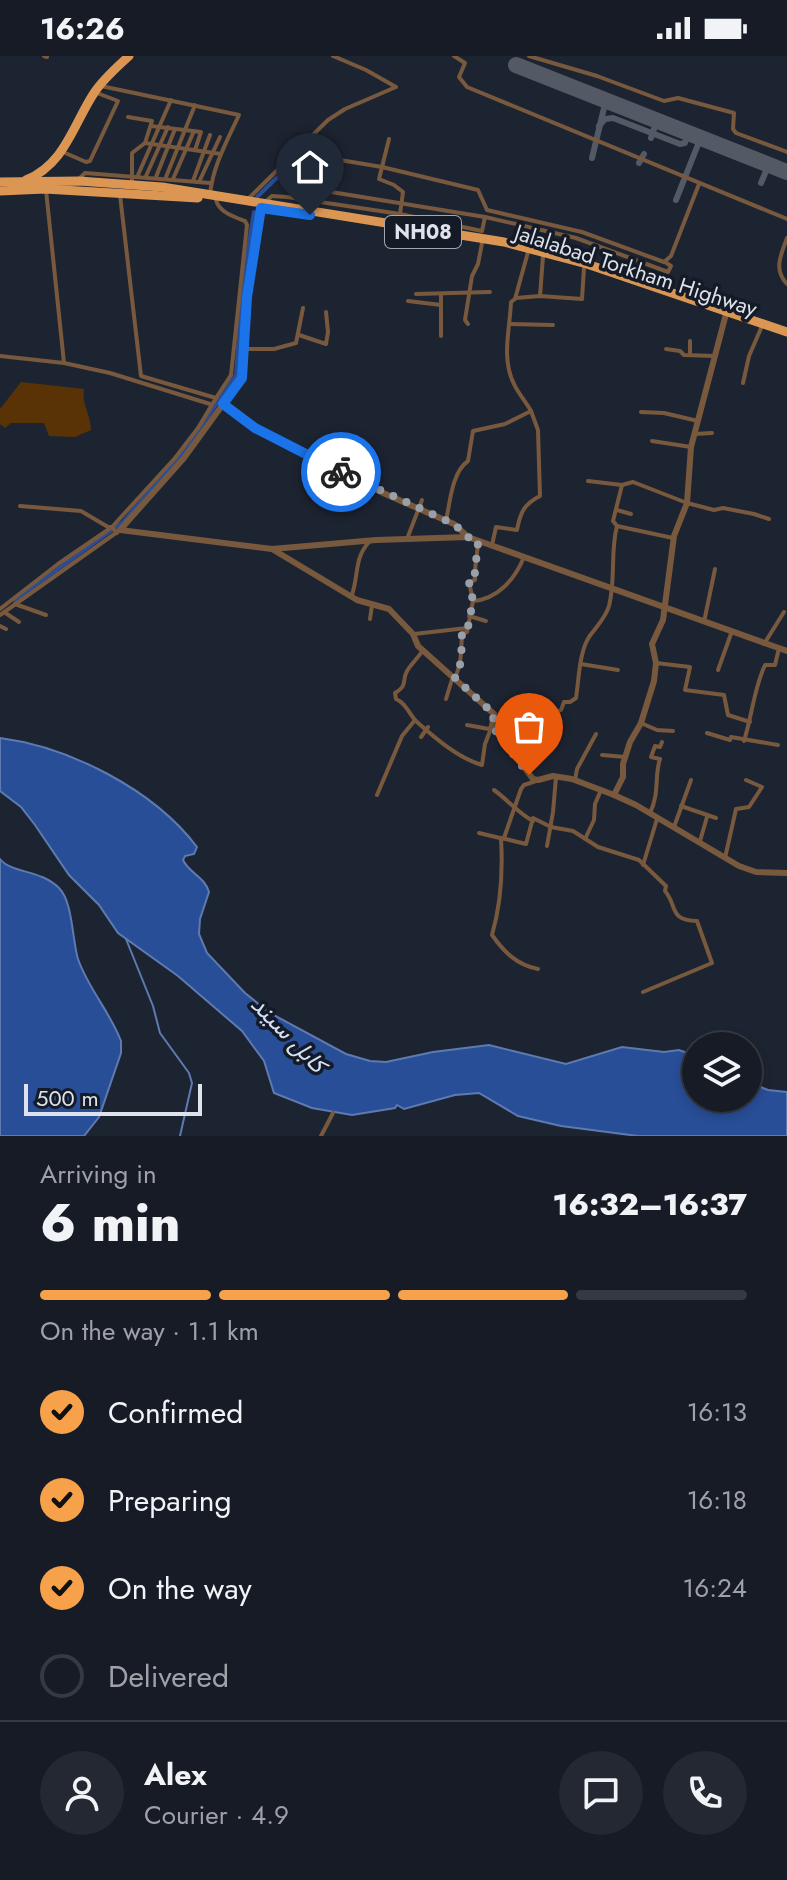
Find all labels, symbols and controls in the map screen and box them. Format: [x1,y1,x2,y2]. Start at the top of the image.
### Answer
text: 16:26 [40,7,125,50]
pin [276,133,344,215]
icon: home [288,145,332,189]
street label: Jalalabad Torkham Highway [508,215,762,324]
road number: NH08 [385,216,461,248]
courier [301,432,381,512]
icon: bike [319,450,363,494]
pin [495,693,563,775]
icon: bag [507,705,551,749]
water label: کابل سيند [243,987,338,1084]
map controls [682,1032,762,1112]
button: layers [682,1032,762,1112]
scale bar [24,1080,202,1116]
text: 500 m [36,1082,99,1114]
text: Arriving in [40,1155,157,1193]
text: 16:32–16:37 [553,1183,747,1226]
text: 6 min [40,1185,180,1261]
text: On the way · 1.1 km [40,1312,259,1350]
icon: check [40,1390,84,1434]
text: Confirmed [108,1391,243,1434]
text: 16:13 [687,1393,747,1431]
icon: check [40,1478,84,1522]
text: Preparing [108,1479,232,1522]
text: 16:18 [687,1481,747,1519]
icon: check [40,1566,84,1610]
text: On the way [108,1567,252,1610]
text: 16:24 [683,1569,747,1607]
text: Delivered [108,1655,229,1698]
button: person [40,1751,124,1835]
button: chat [559,1751,643,1835]
button: phone [663,1751,747,1835]
text: Alex [144,1753,207,1796]
text: Courier · 4.9 [144,1796,289,1834]

